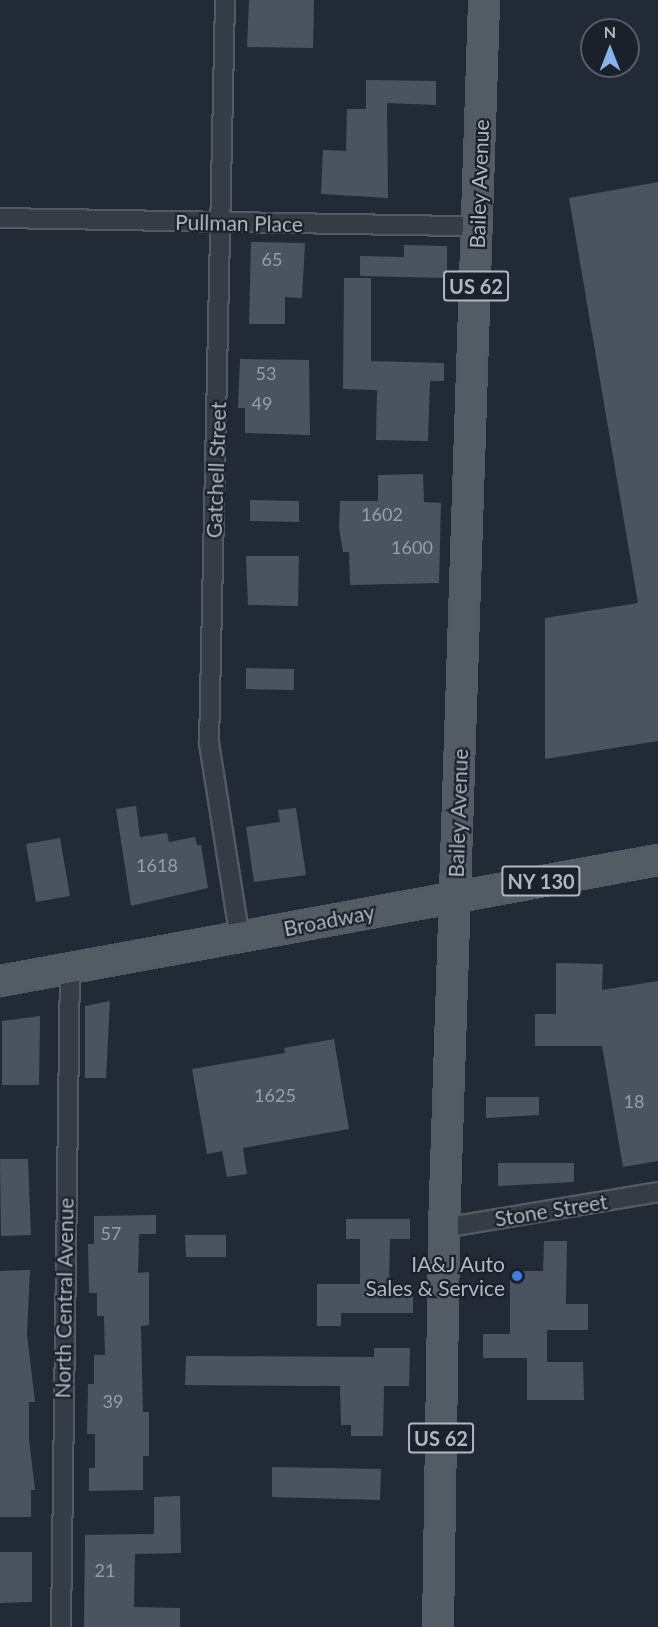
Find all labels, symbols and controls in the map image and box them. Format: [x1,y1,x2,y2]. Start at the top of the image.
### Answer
north arrow [580,18,640,78]
text: N [604,22,616,41]
street label: Bailey Avenue [464,118,494,250]
street label: Pullman Place [175,209,303,237]
house number: 65 [262,248,282,270]
road number: US 62 [443,269,509,303]
house number: 53 [256,362,276,384]
house number: 49 [252,392,272,414]
street label: Gatchell Street [201,401,231,539]
house number: 1602 [361,503,403,525]
house number: 1600 [391,536,433,558]
street label: Bailey Avenue [443,747,473,879]
house number: 1618 [136,854,178,876]
road number: NY 130 [500,864,582,898]
street label: Broadway [281,899,377,941]
house number: 1625 [254,1084,296,1106]
house number: 18 [624,1090,644,1112]
street label: Stone Street [493,1189,609,1231]
street label: North Central Avenue [50,1197,78,1399]
house number: 57 [101,1222,121,1244]
place label: IA&J Auto Sales & Service [366,1251,505,1301]
marker: IA&J Auto Sales & Service [510,1269,524,1283]
house number: 39 [103,1390,123,1412]
road number: US 62 [408,1421,474,1455]
house number: 21 [95,1559,115,1581]

